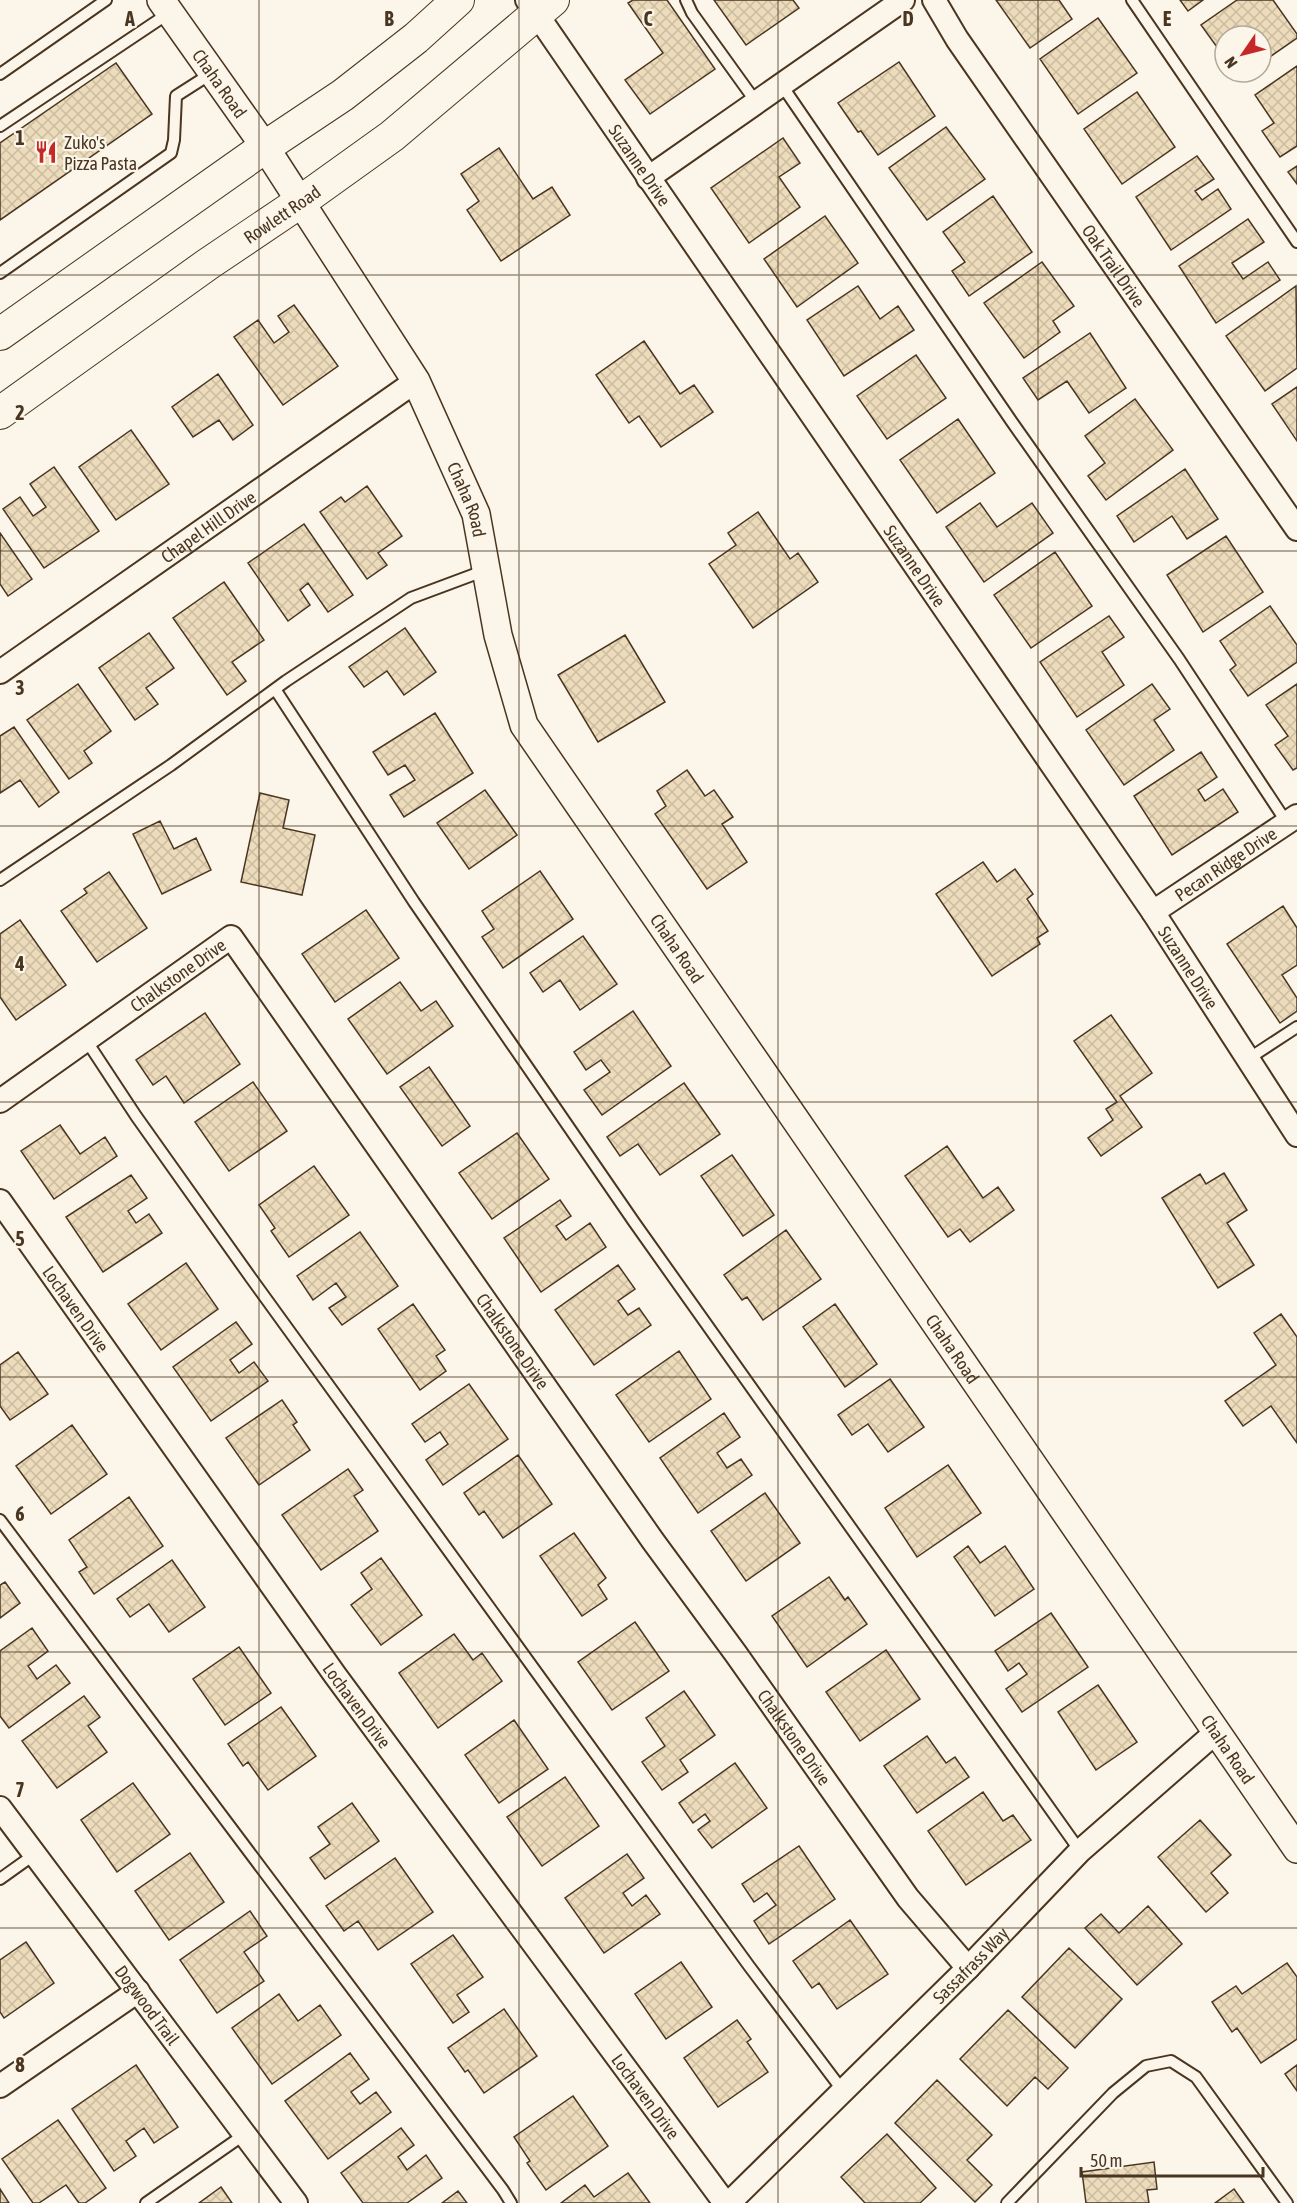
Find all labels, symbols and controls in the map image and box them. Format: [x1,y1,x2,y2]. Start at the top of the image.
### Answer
text: A [124,7,135,30]
text: B [384,7,394,30]
text: C [644,7,653,30]
text: D [902,7,914,30]
text: E [1163,7,1172,30]
north arrow [1213,24,1273,84]
street label: Chaha Road [188,45,251,122]
text: N [1221,54,1241,72]
street label: Suzanne Drive [605,120,676,210]
text: 1 [15,126,25,149]
place label: Zuko's Pizza Pasta [64,132,137,174]
restaurant icon: Zuko's Pizza Pasta [33,139,59,165]
street label: Rowlett Road [240,181,324,247]
street label: Oak Trail Drive [1078,220,1150,311]
text: 2 [15,401,25,424]
street label: Chaha Road [443,459,490,539]
street label: Chapel Hill Drive [157,486,260,567]
street label: Suzanne Drive [880,521,951,610]
text: 3 [15,676,25,699]
street label: Pecan Ridge Drive [1171,822,1280,905]
street label: Chaha Road [646,910,709,987]
street label: Suzanne Drive [1154,922,1223,1013]
street label: Chalkstone Drive [126,934,230,1016]
text: 4 [14,952,25,975]
text: 5 [15,1227,25,1250]
street label: Lochaven Drive [39,1262,114,1356]
street label: Chalkstone Drive [472,1289,554,1393]
street label: Chaha Road [922,1310,984,1387]
text: 6 [15,1502,25,1525]
street label: Lochaven Drive [319,1658,396,1752]
street label: Chalkstone Drive [754,1685,835,1789]
street label: Chaha Road [1197,1710,1259,1788]
text: 7 [15,1778,25,1801]
street label: Sassafrass Way [928,1922,1012,2007]
street label: Dogwood Trail [111,1961,184,2049]
street label: Lochaven Drive [608,2049,684,2143]
text: 8 [15,2053,25,2076]
scale bar [1081,2140,1262,2178]
text: 50 m [1090,2150,1122,2171]

